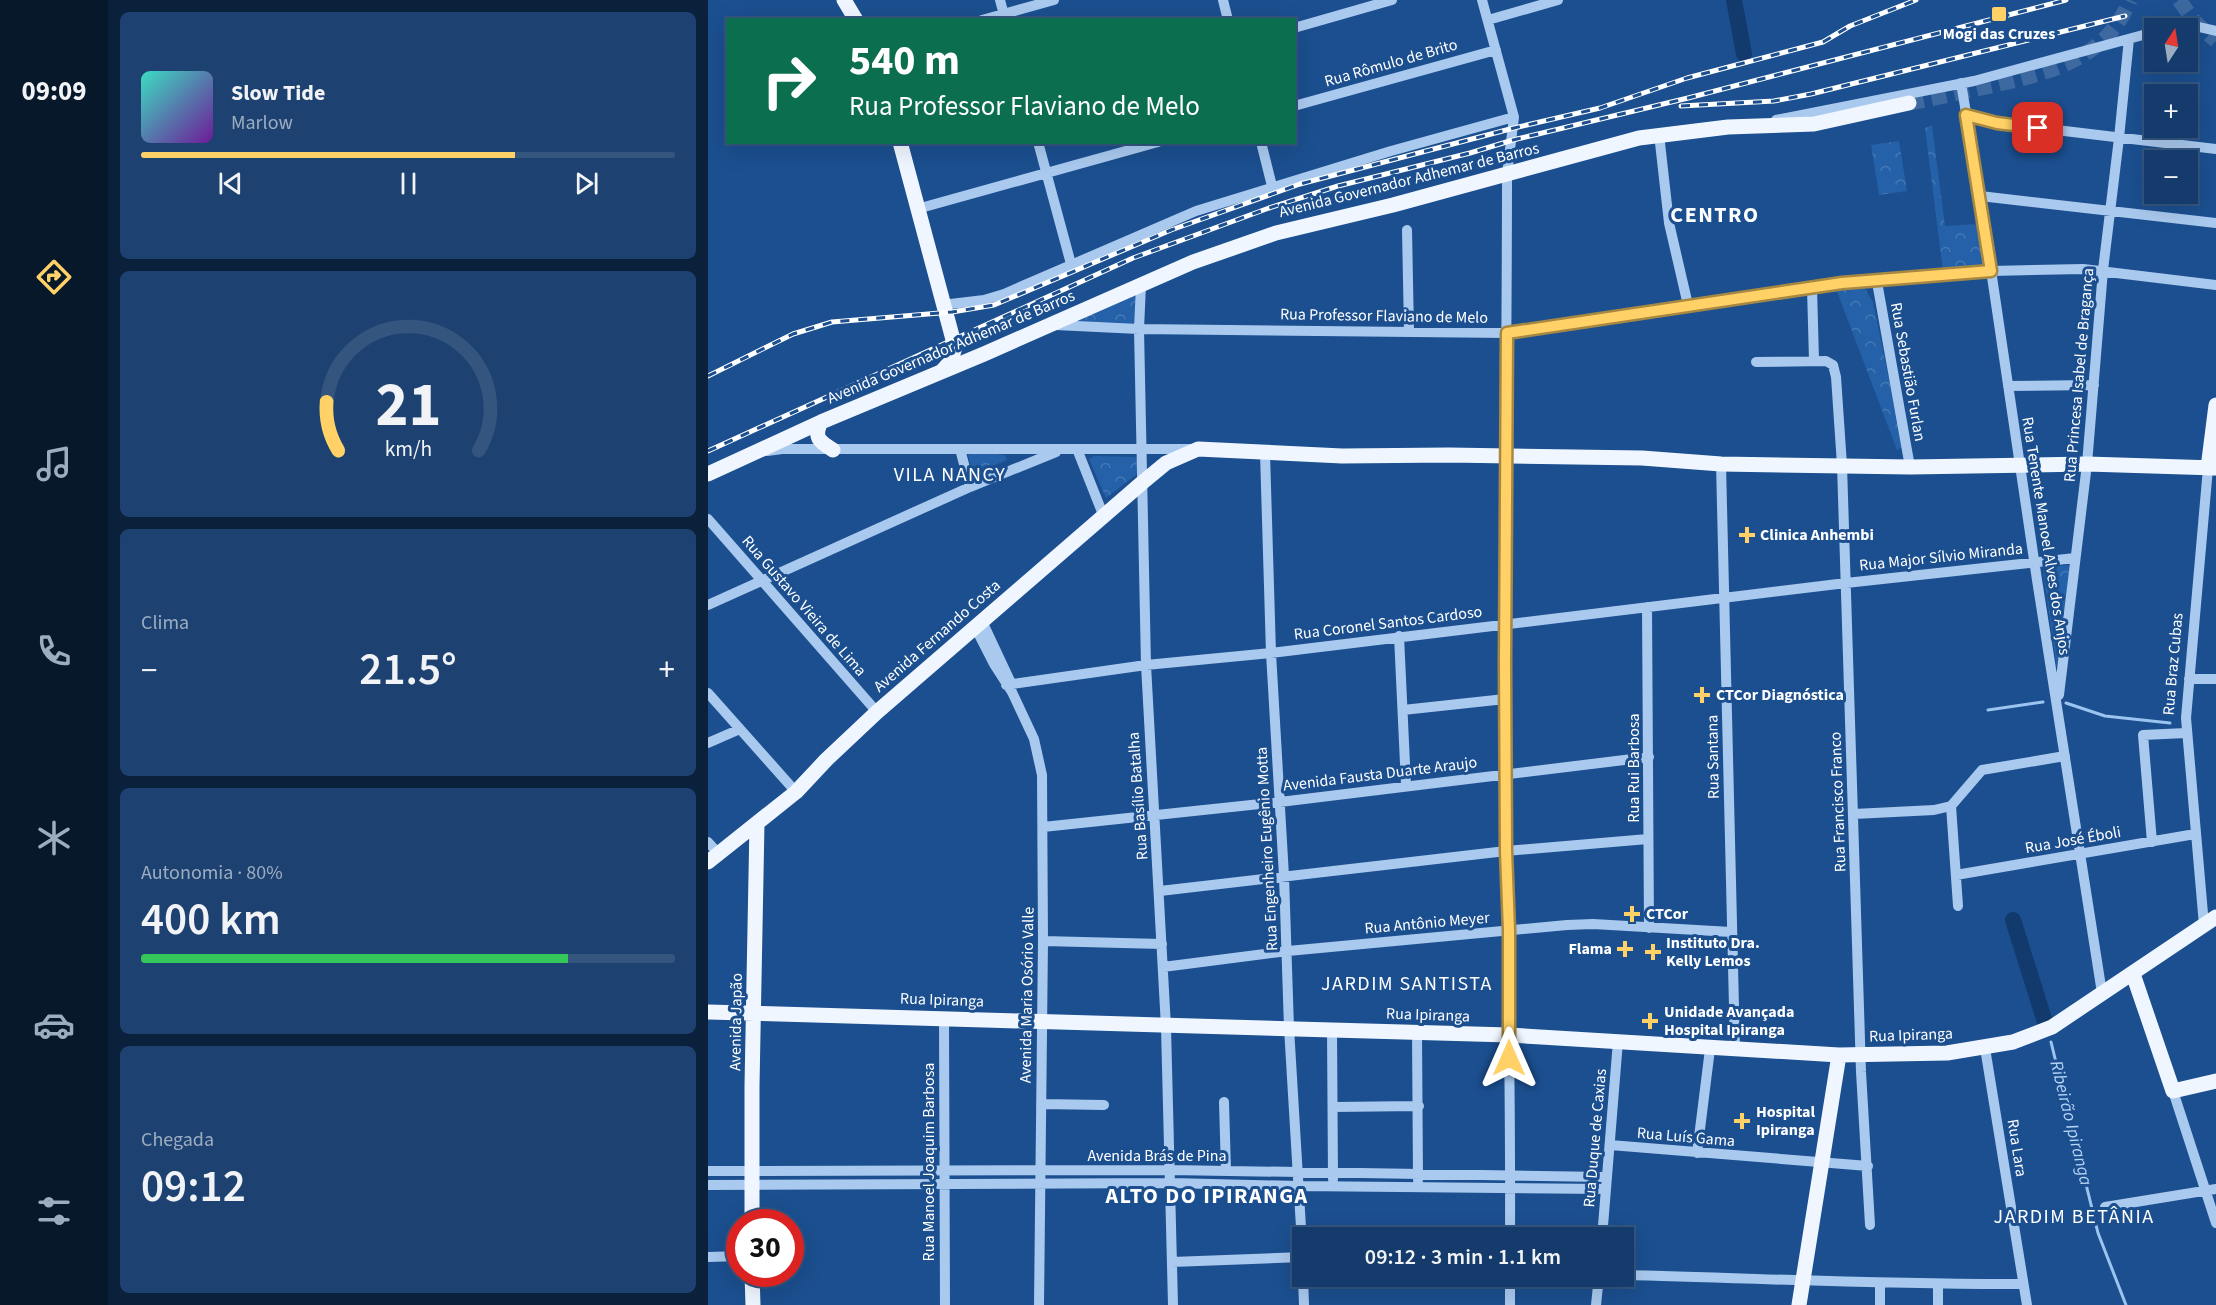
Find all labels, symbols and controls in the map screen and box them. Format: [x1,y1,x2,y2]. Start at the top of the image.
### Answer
marker: Mogi das Cruzes [1990,5,2008,23]
north arrow [2144,18,2198,72]
map controls [2144,18,2198,204]
place label: Mogi das Cruzes [1943,23,2055,45]
text: 540 m [849,31,960,91]
street label: Rua Rômulo de Brito [1322,33,1460,93]
icon: right [750,42,828,120]
text: 09:09 [21,72,87,111]
text: Slow Tide [231,77,325,109]
button: + [2144,84,2198,138]
text: Rua Professor Flaviano de Melo [849,87,1200,126]
pin [2012,102,2063,153]
text: Marlow [231,109,293,137]
icon: arrive [2021,111,2054,144]
street label: Avenida Governador Adhemar de Barros [1277,137,1542,223]
button: − [2144,150,2198,204]
icon: previous [214,167,247,200]
icon: pause [392,167,425,200]
icon: next [570,167,603,200]
district label: CENTRO [1670,199,1760,231]
icon: directions [33,256,75,298]
street label: Rua Princesa Isabel de Bragança [2059,267,2099,483]
street label: Avenida Governador Adhemar de Barros [824,285,1079,409]
street label: Rua Sebastião Furlan [1885,301,1931,443]
street label: Rua Professor Flaviano de Melo [1280,303,1488,329]
text: 21 [375,361,441,450]
street label: Rua Tenente Manoel Alves dos Anjos [2016,415,2076,657]
text: km/h [384,434,432,465]
icon: music [33,443,75,485]
district label: VILA NANCY [894,461,1006,489]
place label: Clinica Anhembi [1760,524,1874,546]
marker: Clinica Anhembi [1738,526,1756,544]
street label: Rua Gustavo Vieira de Lima [737,531,871,681]
street label: Rua Major Sílvio Miranda [1858,537,2024,577]
street label: Avenida Fernando Costa [869,575,1005,697]
street label: Rua Coronel Santos Cardoso [1293,601,1483,645]
text: Clima [141,609,189,637]
street label: Rua Braz Cubas [2158,612,2188,716]
icon: phone [33,630,75,672]
text: 21.5° [359,638,457,702]
text: − [141,647,157,694]
text: + [659,647,675,694]
place label: CTCor Diagnóstica [1716,684,1844,706]
marker: CTCor Diagnóstica [1693,686,1711,704]
street label: Rua Rui Barbosa [1623,713,1645,823]
street label: Rua Santana [1701,715,1725,799]
street label: Rua Basílio Batalha [1123,731,1153,861]
street label: Rua Francisco Franco [1825,731,1851,873]
street label: Rua Engenheiro Eugênio Motta [1251,746,1283,952]
street label: Avenida Fausta Duarte Araujo [1282,751,1478,797]
icon: climate [33,817,75,859]
street label: Rua José Éboli [2023,821,2123,859]
text: Autonomia · 80% [141,859,283,887]
text: 400 km [141,888,281,952]
place label: CTCor [1646,903,1689,925]
marker: CTCor [1623,905,1641,923]
street label: Avenida Maria Osório Valle [1014,906,1040,1083]
street label: Rua Antônio Meyer [1364,907,1491,939]
place label: Instituto Dra. Kelly Lemos [1666,932,1760,972]
place label: Flama [1568,938,1612,960]
marker: Flama [1616,940,1634,958]
marker: Instituto Dra. Kelly Lemos [1644,943,1662,961]
district label: JARDIM SANTISTA [1321,970,1493,998]
street label: Avenida Japão [724,973,748,1071]
street label: Rua Ipiranga [900,988,984,1012]
place label: Unidade Avançada Hospital Ipiranga [1664,1001,1794,1041]
street label: Rua Ipiranga [1386,1003,1470,1027]
icon: car [33,1004,75,1046]
marker: Unidade Avançada Hospital Ipiranga [1641,1012,1659,1030]
street label: Rua Ipiranga [1869,1023,1953,1047]
position arrow [1477,1026,1541,1090]
water label: Ribeirão Ipiranga [2043,1058,2099,1188]
street label: Rua Manoel Joaquim Barbosa [918,1063,940,1261]
street label: Rua Duque de Caxias [1578,1067,1612,1208]
place label: Hospital Ipiranga [1756,1101,1815,1141]
marker: Hospital Ipiranga [1733,1112,1751,1130]
street label: Rua Lara [2002,1118,2032,1178]
street label: Rua Luís Gama [1636,1122,1736,1152]
text: Chegada [141,1126,214,1154]
street label: Avenida Brás de Pina [1087,1145,1227,1167]
text: 09:12 [141,1155,246,1219]
district label: ALTO DO IPIRANGA [1104,1180,1309,1212]
icon: filters [33,1190,75,1232]
district label: JARDIM BETÂNIA [1993,1203,2155,1231]
speed limit sign: 30 [726,1209,804,1287]
text: 09:12 · 3 min · 1.1 km [1365,1241,1561,1273]

